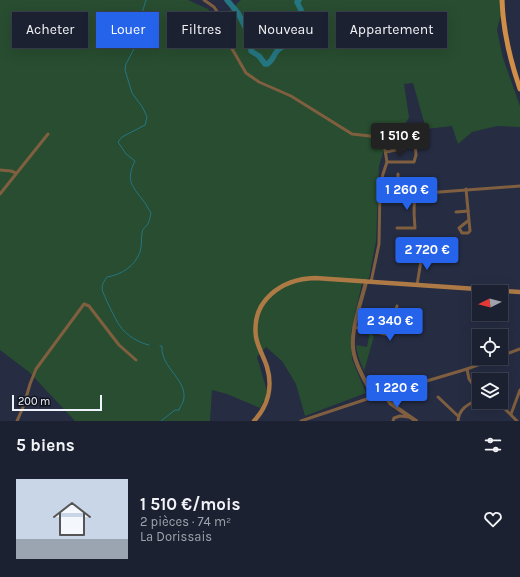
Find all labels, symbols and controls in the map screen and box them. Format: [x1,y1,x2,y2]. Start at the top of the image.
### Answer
chip: Acheter [12,12,88,48]
chip: Louer [96,12,159,48]
chip: Filtres [167,12,236,48]
chip: Nouveau [244,12,328,48]
chip: Appartement [336,12,447,48]
pin: 1 510 € [363,123,437,157]
text: 1 510 € [380,128,420,143]
pin: 1 260 € [370,177,444,211]
text: 1 260 € [385,182,429,197]
pin: 2 720 € [390,237,464,271]
text: 2 720 € [404,242,450,257]
north arrow [472,285,508,321]
map controls [472,285,508,409]
pin: 2 340 € [353,308,427,342]
text: 2 340 € [367,313,413,328]
button: locate [472,329,508,365]
button: layers [472,373,508,409]
pin: 1 220 € [360,375,434,409]
text: 1 220 € [375,380,419,395]
scale bar [12,393,102,412]
text: 200 m [18,395,50,408]
icon: filters [482,434,504,456]
text: 5 biens [16,435,75,455]
text: 1 510 €/mois [140,494,240,514]
icon: home [48,495,96,543]
icon: heart [482,508,504,530]
text: 2 pièces · 74 m² [140,514,231,529]
text: La Dorissais [140,529,212,544]

